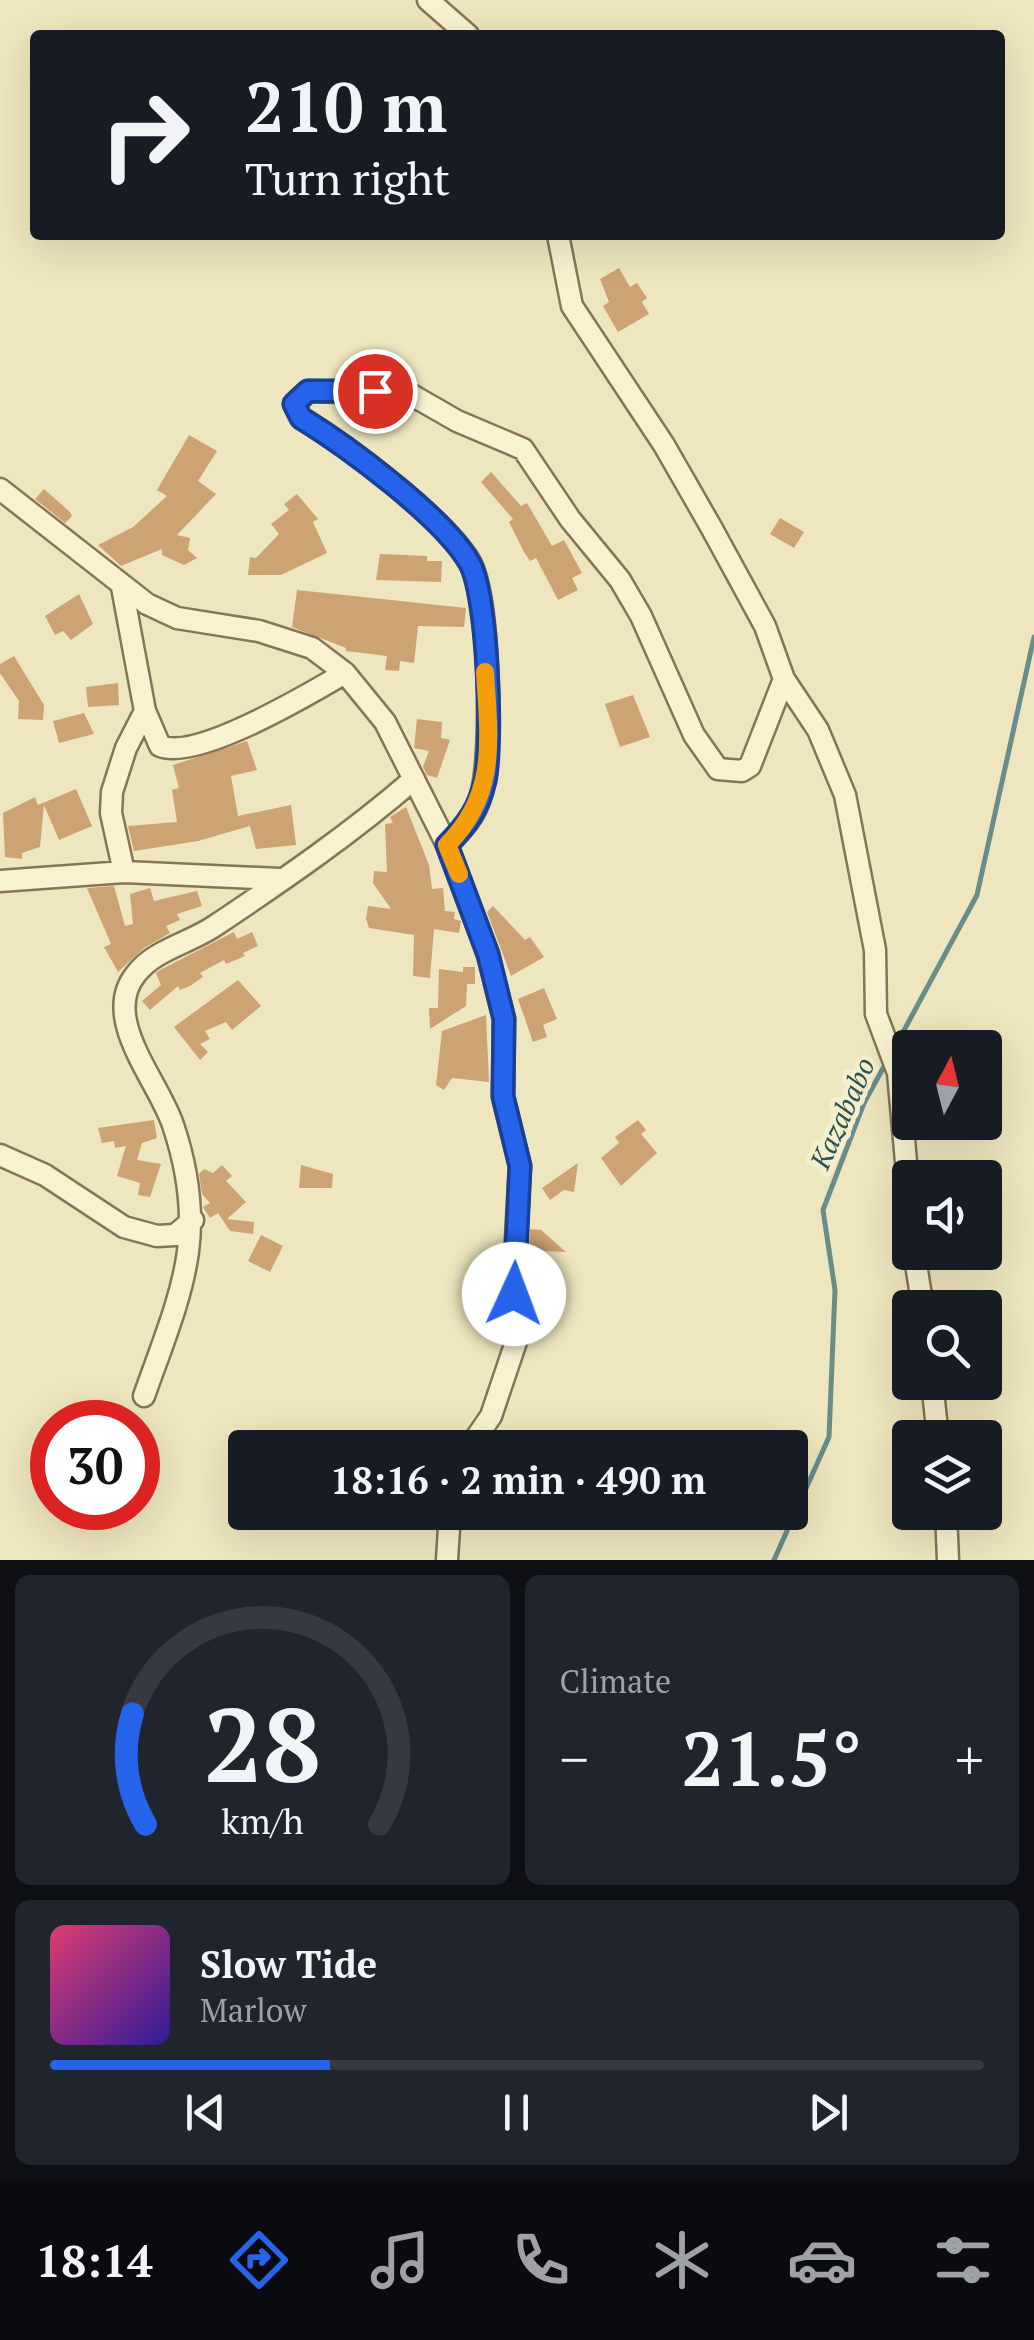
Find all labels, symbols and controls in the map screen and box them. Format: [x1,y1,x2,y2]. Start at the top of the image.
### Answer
text: 210 m [245,59,447,152]
icon: right [80,70,210,200]
text: Turn right [245,148,450,208]
pin [333,349,418,434]
icon: arrive [348,364,403,419]
north arrow [892,1030,1002,1140]
map controls [892,1030,1002,1530]
water label: Kazababo [801,1052,883,1175]
button: sound [892,1160,1002,1270]
position arrow [462,1242,566,1346]
button: search [892,1290,1002,1400]
speed limit sign: 30 [30,1400,160,1530]
button: layers [892,1420,1002,1530]
text: 18:16 · 2 min · 490 m [330,1455,706,1505]
text: Climate [560,1660,671,1702]
text: 28 [203,1674,321,1812]
text: 21.5° [682,1708,862,1807]
text: − [560,1722,589,1795]
text: + [955,1722,984,1795]
text: km/h [221,1797,304,1844]
text: Slow Tide [200,1939,377,1989]
text: Marlow [200,1989,306,2031]
icon: previous [178,2085,233,2140]
icon: pause [489,2085,544,2140]
icon: next [801,2085,856,2140]
icon: directions [224,2225,294,2295]
icon: music [365,2225,435,2295]
icon: phone [506,2225,576,2295]
icon: climate [647,2225,717,2295]
icon: car [787,2225,857,2295]
icon: filters [928,2225,998,2295]
text: 18:14 [35,2230,153,2290]

